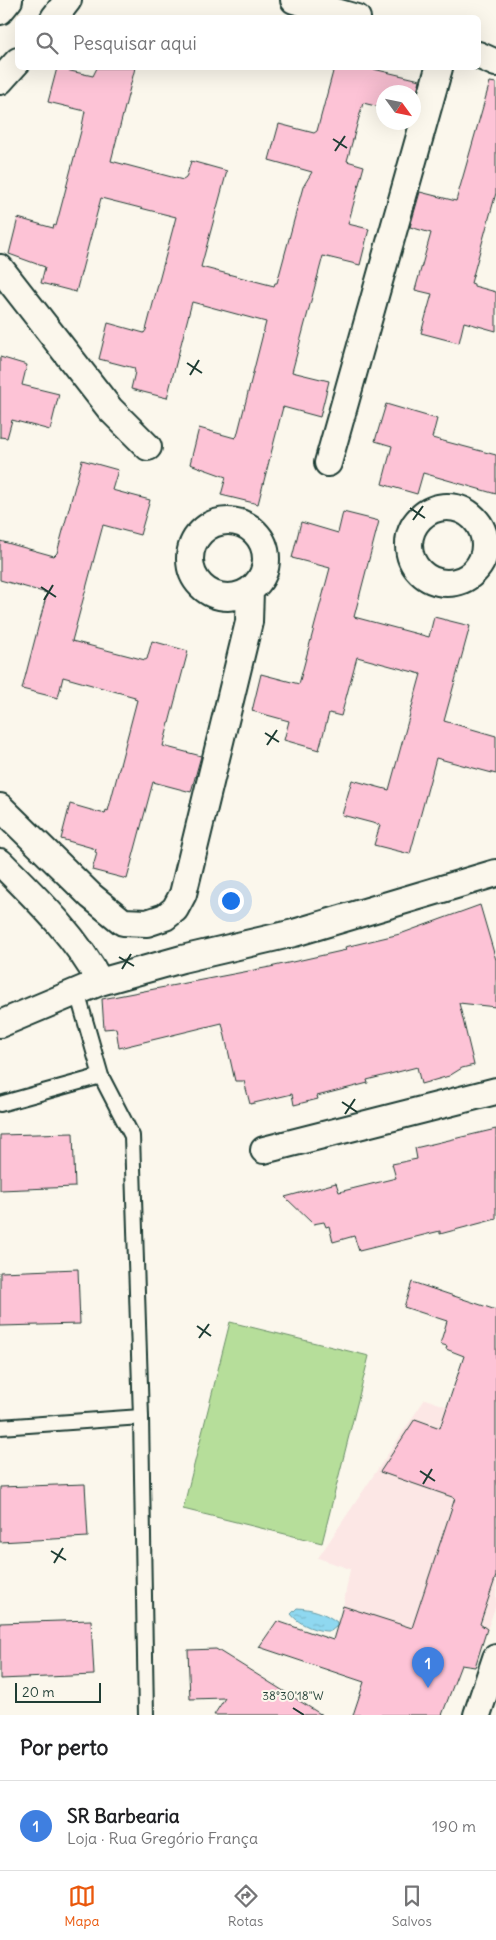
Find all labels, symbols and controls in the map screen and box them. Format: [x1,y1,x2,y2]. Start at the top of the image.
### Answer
search box [15,15,481,70]
icon: search [33,29,61,57]
text: Pesquisar aqui [73,31,197,55]
north arrow [376,85,421,130]
your location [218,888,244,914]
pin: 1 [412,1647,444,1688]
scale bar [15,1680,101,1703]
text: 20 m [22,1683,55,1701]
text: 38°30'18"W [262,1688,324,1703]
text: Por perto [20,1734,108,1761]
text: SR Barbearia [67,1804,180,1828]
text: 1 [33,1816,39,1836]
text: 190 m [432,1816,476,1836]
text: Loja · Rua Gregório França [67,1828,258,1848]
tab: Mapa [64,1882,99,1930]
tab: Rotas [228,1882,263,1930]
tab: Salvos [392,1882,432,1930]

